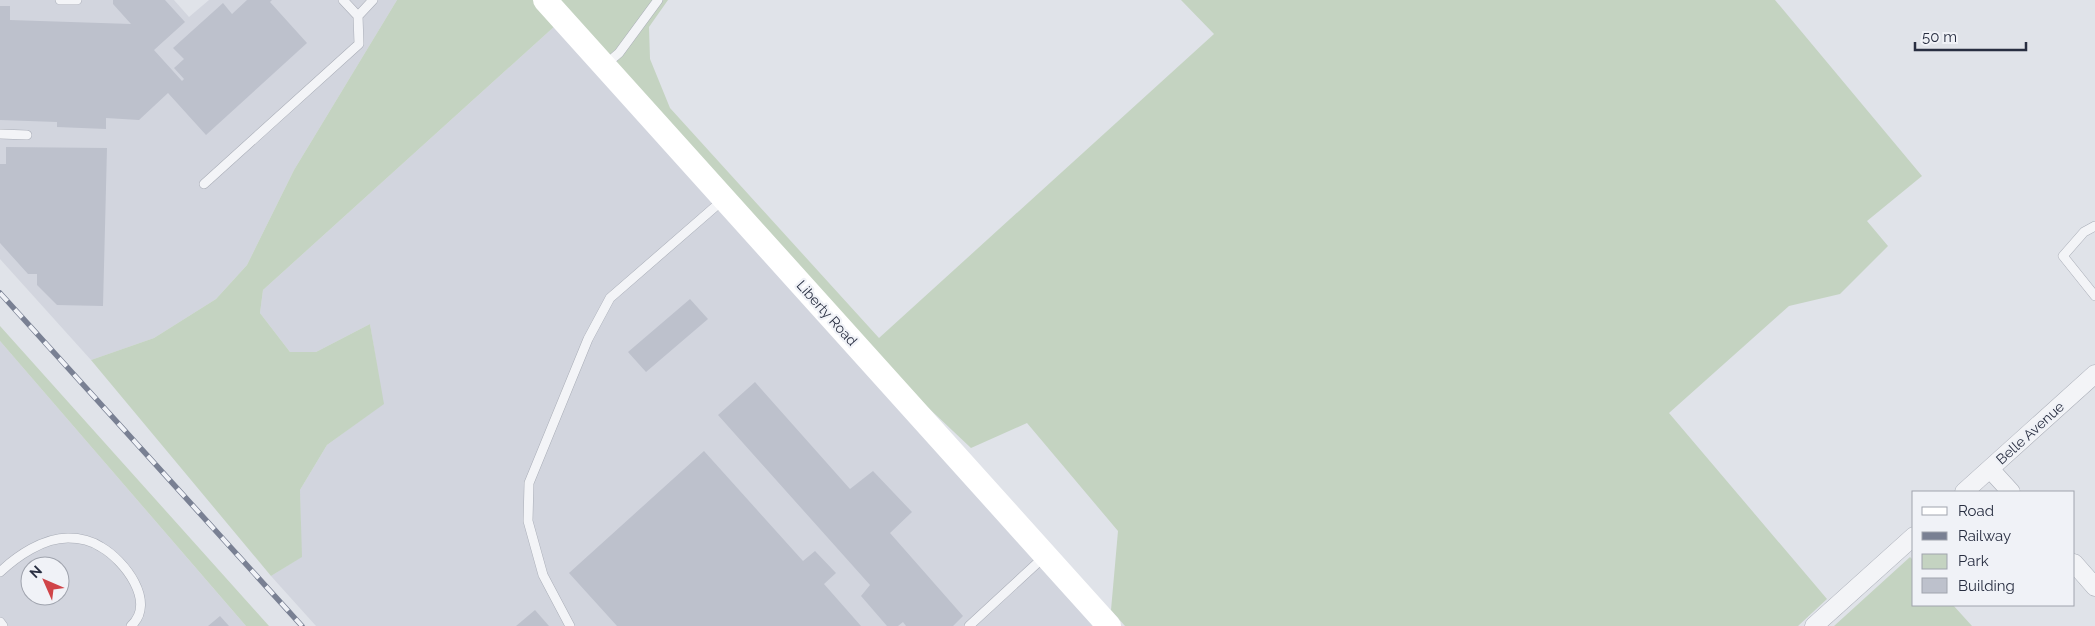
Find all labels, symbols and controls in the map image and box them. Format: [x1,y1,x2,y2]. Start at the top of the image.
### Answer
scale bar [1915,20,2026,52]
text: 50 m [1922,28,1957,46]
street label: Liberty Road [794,277,860,349]
street label: Belle Avenue [1993,398,2067,468]
legend [1912,491,2075,606]
text: Road [1958,502,1994,520]
text: Railway [1958,527,2011,545]
text: Park [1958,552,1989,570]
north arrow [20,556,70,606]
text: N [26,562,45,581]
text: Building [1958,577,2015,595]

